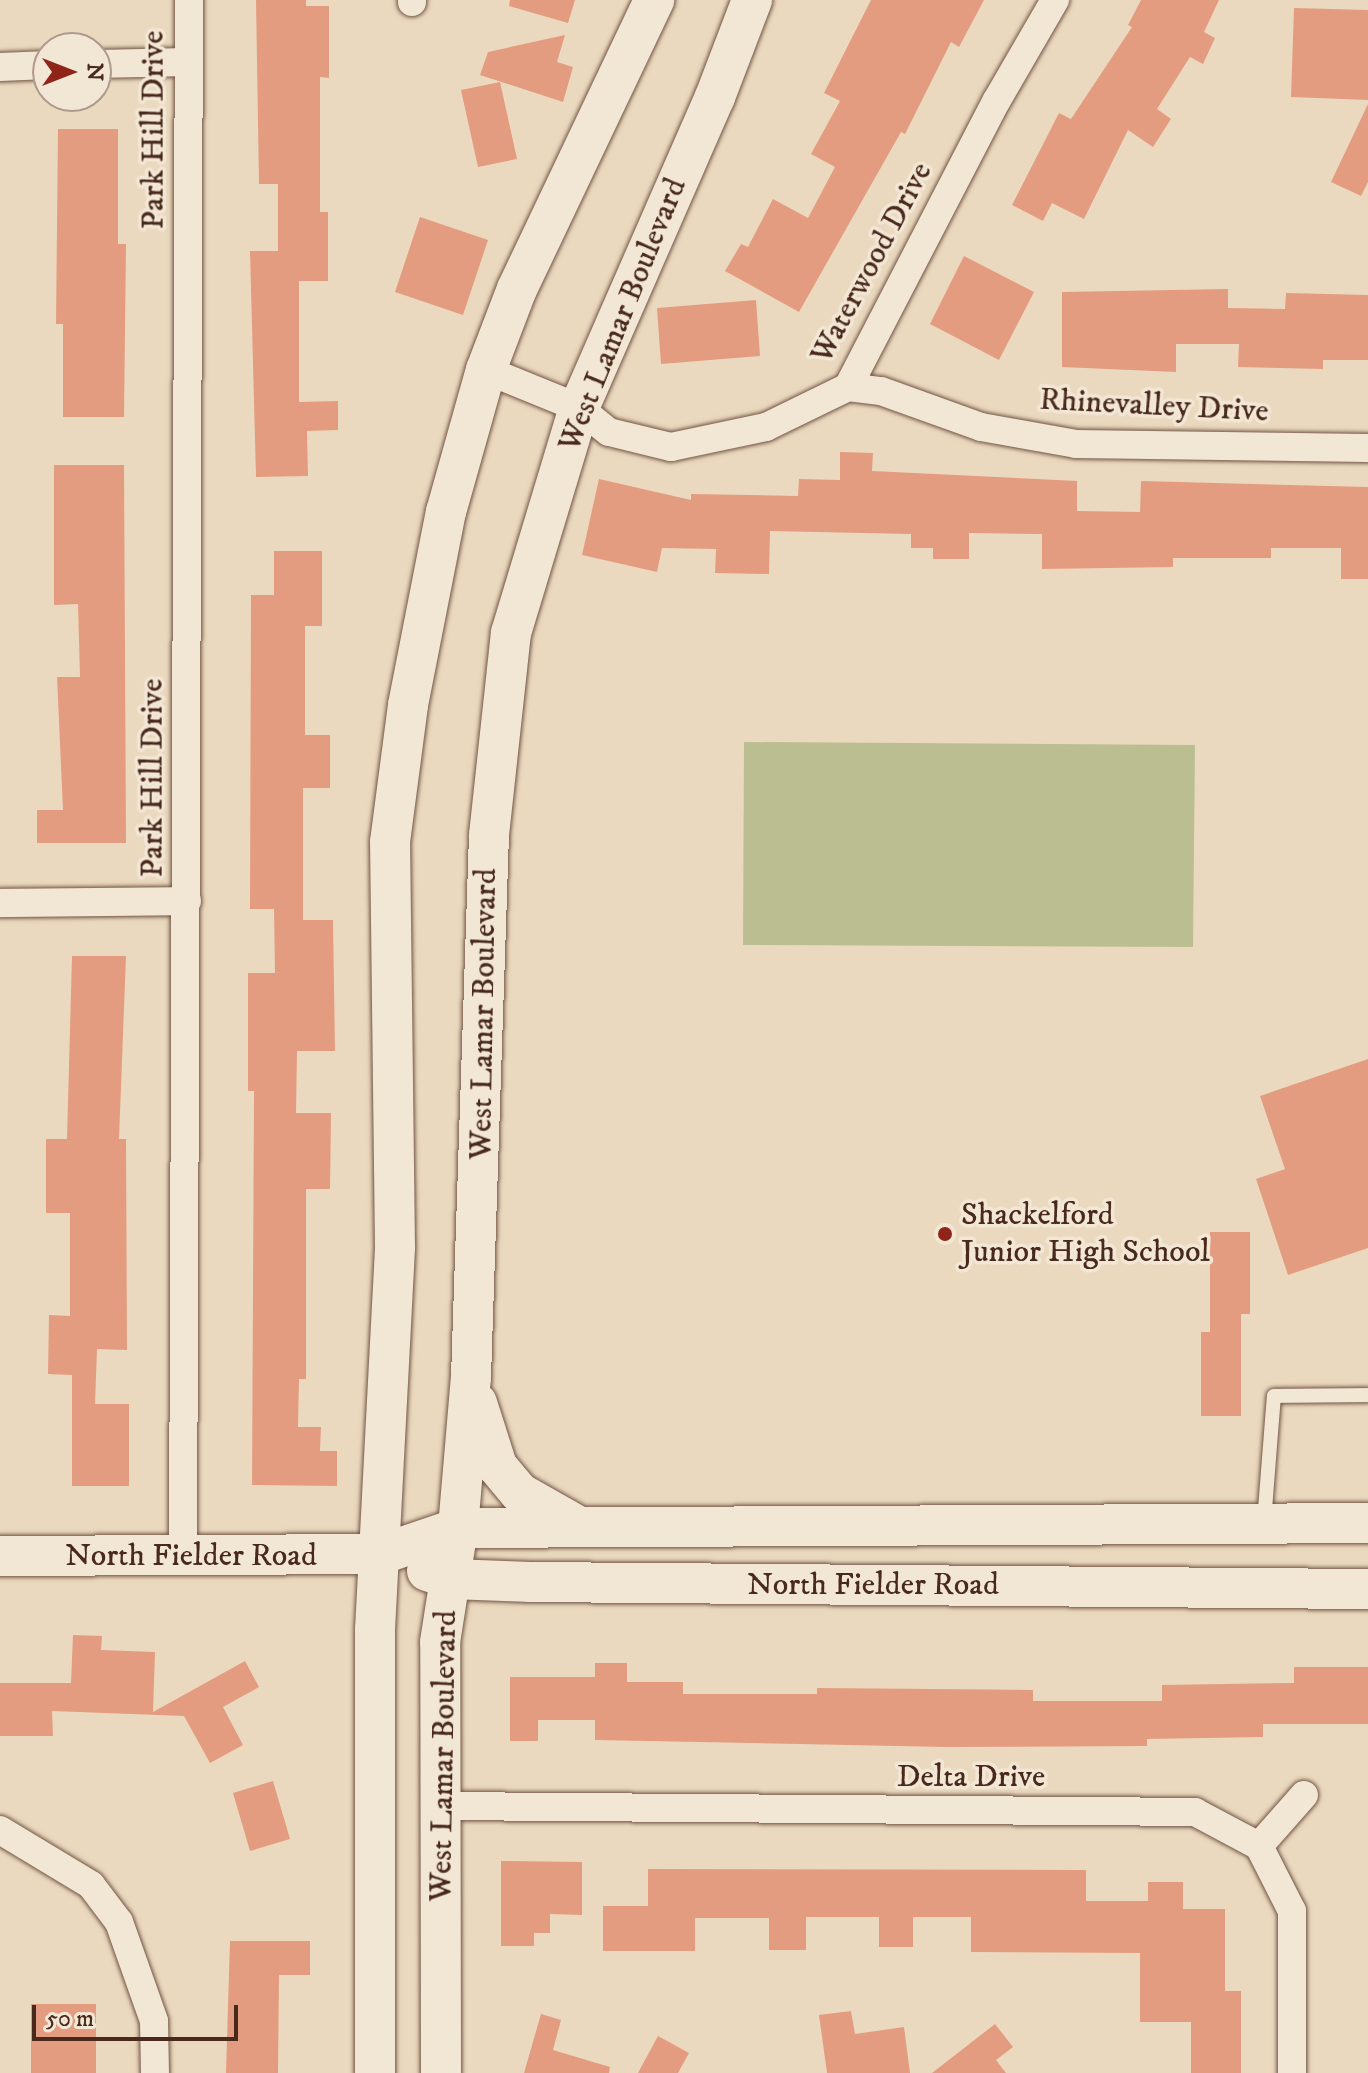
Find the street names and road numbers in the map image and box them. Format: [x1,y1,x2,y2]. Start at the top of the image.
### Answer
street label: Park Hill Drive [135,30,173,230]
street label: Waterwood Drive [803,156,941,370]
street label: West Lamar Boulevard [551,173,695,457]
street label: Rhinevalley Drive [1038,381,1270,431]
street label: Park Hill Drive [134,678,172,878]
street label: West Lamar Boulevard [462,868,506,1160]
street label: North Fielder Road [65,1537,317,1575]
street label: North Fielder Road [747,1566,999,1604]
street label: West Lamar Boulevard [422,1610,466,1902]
street label: Delta Drive [897,1758,1045,1796]

